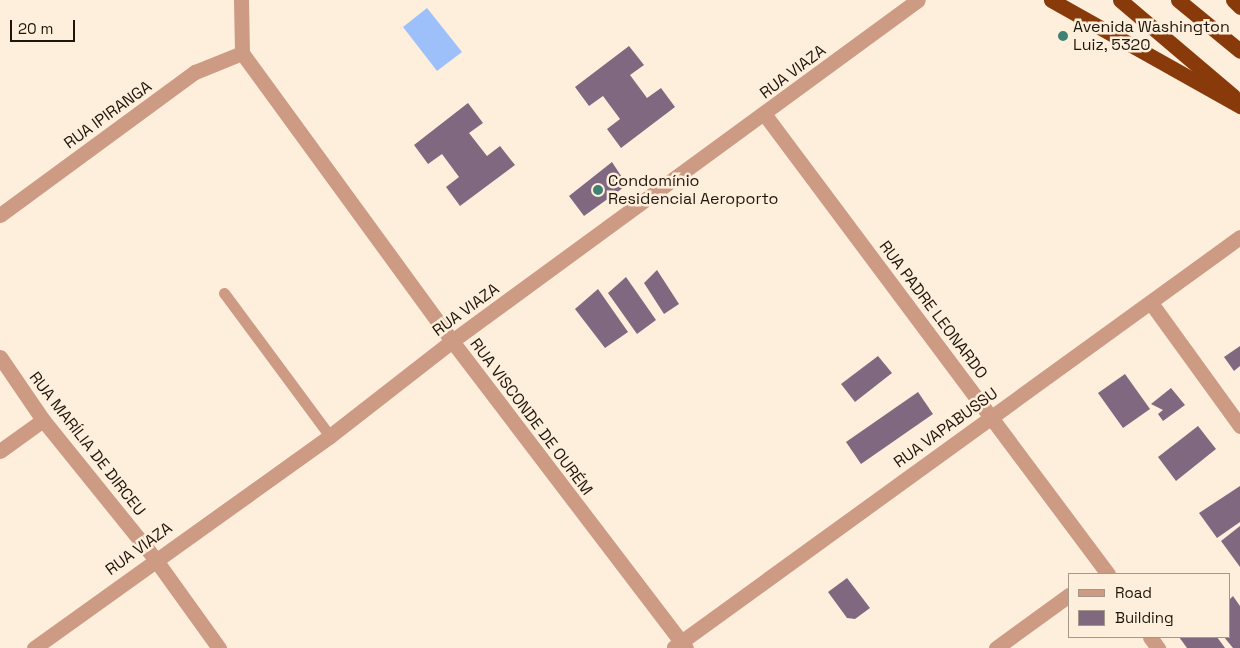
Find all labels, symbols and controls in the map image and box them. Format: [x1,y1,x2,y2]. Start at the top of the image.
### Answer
scale bar [12,10,78,42]
place label: Avenida Washington Luiz, 5320 [1073,17,1230,55]
text: 20 m [18,19,53,38]
marker: Avenida Washington Luiz, 5320 [1057,30,1069,42]
street label: RUA VIAZA [756,41,830,103]
street label: RUA IPIRANGA [60,77,156,153]
place label: Condomínio Residencial Aeroporto [608,171,779,209]
marker: Condomínio Residencial Aeroporto [592,184,604,196]
street label: RUA PADRE LEONARDO [875,237,991,383]
street label: RUA VIAZA [429,279,503,341]
street label: RUA VISCONDE DE OURÉM [466,335,596,499]
street label: RUA MARÍLIA DE DIRCEU [25,368,149,520]
street label: RUA VAPABUSSU [890,384,1002,472]
street label: RUA VIAZA [102,518,176,580]
legend [1068,573,1230,638]
text: Road [1115,583,1152,602]
text: Building [1115,608,1174,627]

